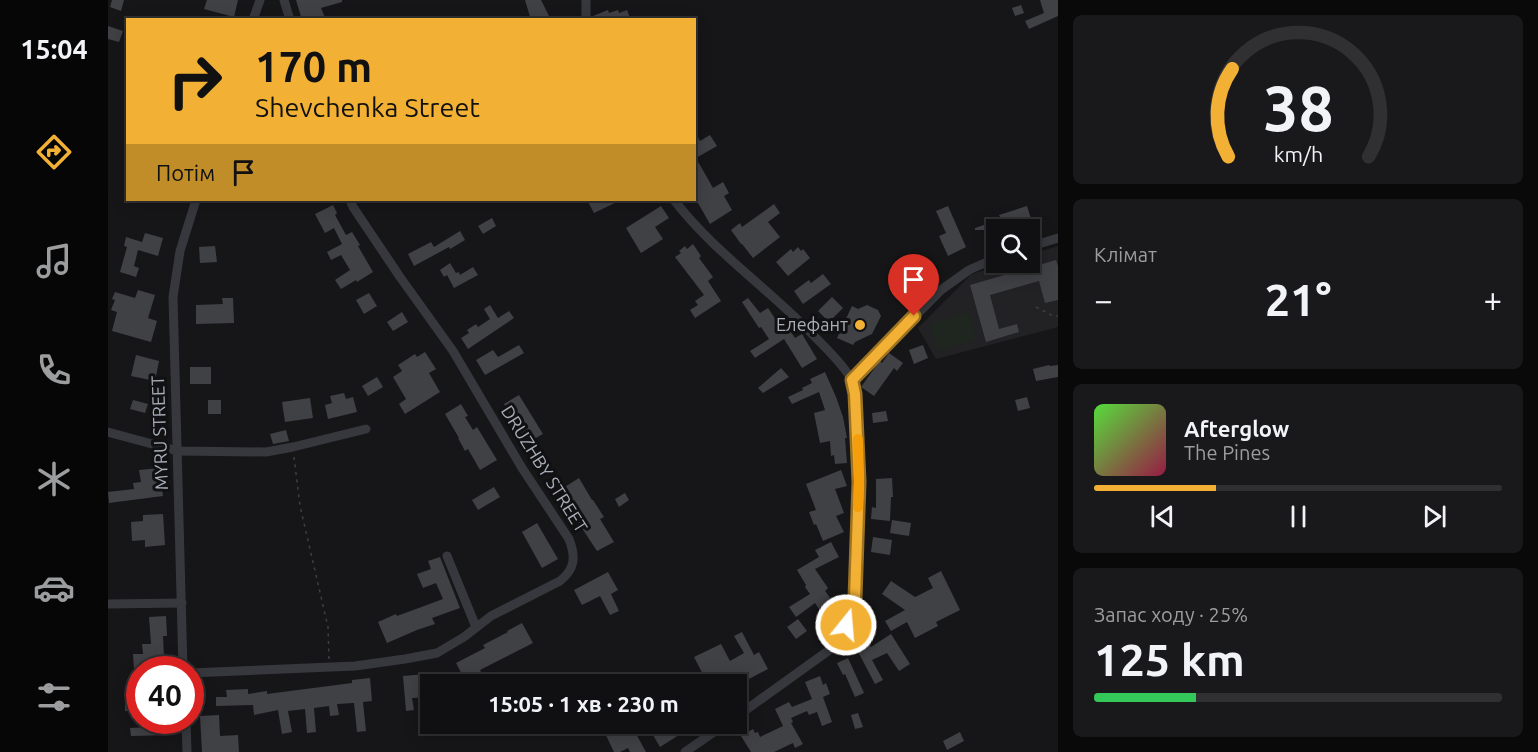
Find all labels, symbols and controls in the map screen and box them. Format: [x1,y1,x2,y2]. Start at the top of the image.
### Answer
text: 15:04 [20,34,88,64]
icon: right [156,42,234,120]
text: 170 m [255,43,372,90]
text: 38 [1263,73,1333,143]
text: Shevchenka Street [255,92,480,122]
icon: directions [33,131,75,173]
text: km/h [1273,142,1323,166]
icon: arrive [227,156,260,189]
text: Потім [156,160,215,185]
map controls [986,219,1040,273]
button: search [986,219,1040,273]
icon: music [33,240,75,282]
text: Клімат [1094,243,1157,266]
pin [888,254,939,316]
icon: arrive [897,263,930,296]
text: 21° [1265,274,1331,325]
text: − [1094,281,1113,318]
text: + [1483,281,1502,318]
place label: Елефант [776,314,848,334]
marker: Елефант [853,318,867,332]
icon: phone [33,349,75,391]
street label: MYRU STREET [147,375,171,491]
street label: DRUZHBY STREET [498,401,592,535]
text: Afterglow [1184,416,1289,441]
text: The Pines [1184,441,1270,464]
icon: climate [33,458,75,500]
icon: previous [1146,500,1179,533]
icon: pause [1282,500,1315,533]
icon: next [1418,500,1451,533]
icon: car [33,567,75,609]
position arrow [814,593,878,657]
text: Запас ходу · 25% [1094,603,1248,626]
text: 125 km [1094,634,1245,685]
speed limit sign: 40 [126,656,204,734]
icon: filters [33,676,75,718]
text: 15:05 · 1 хв · 230 m [488,691,679,716]

